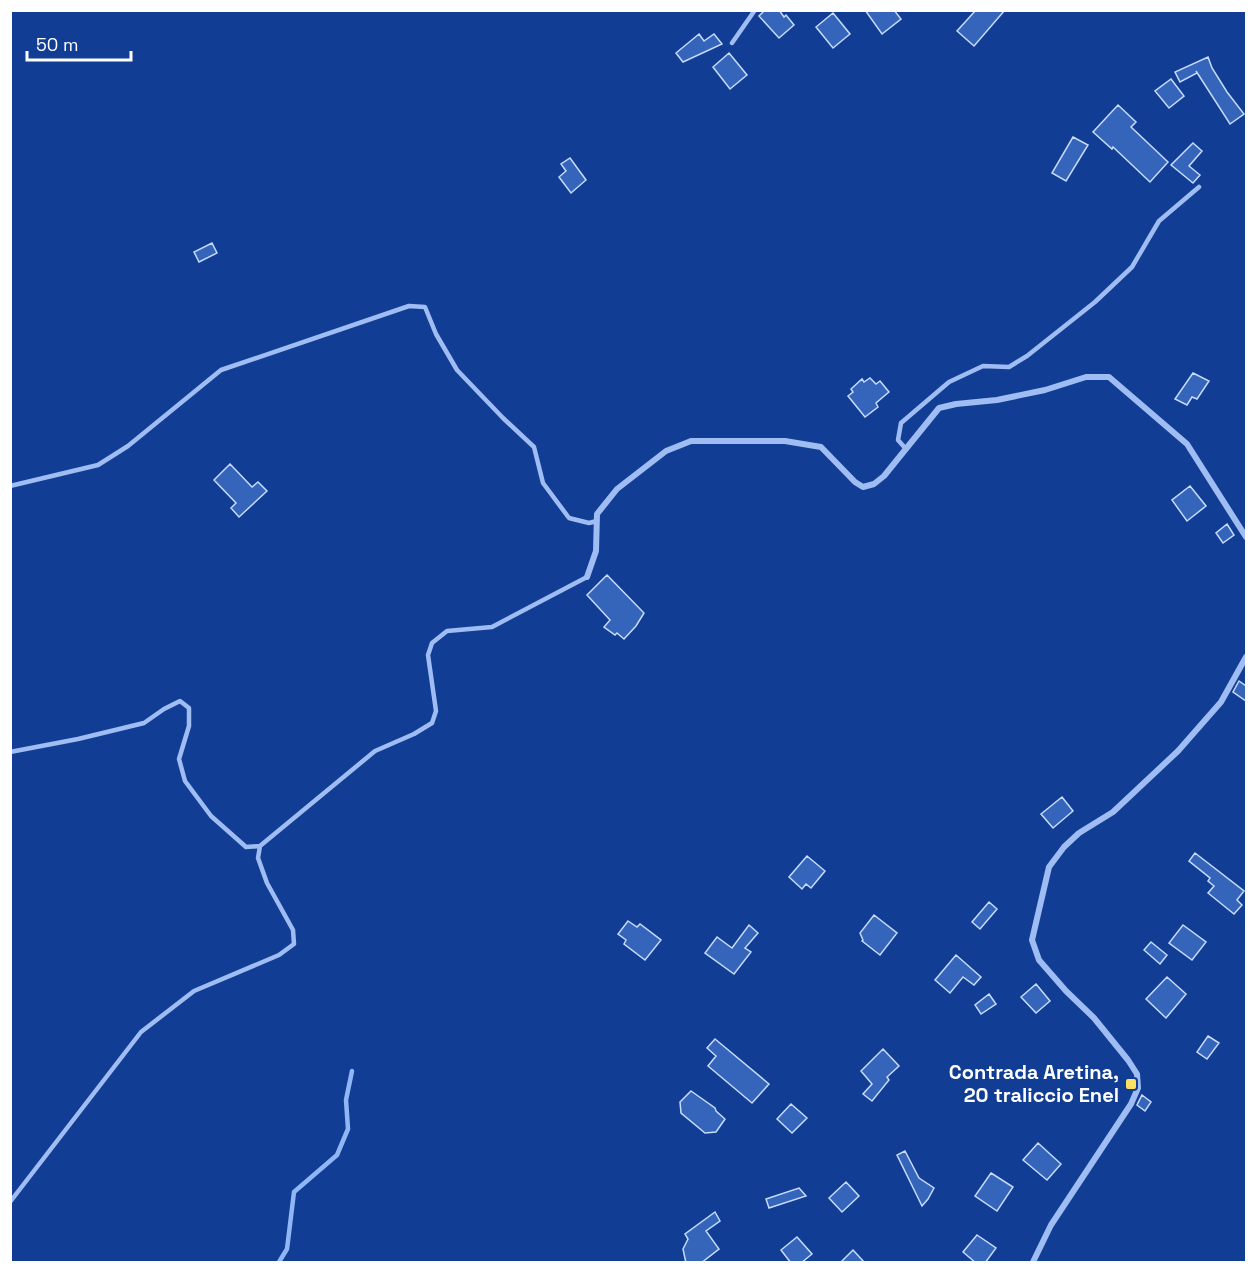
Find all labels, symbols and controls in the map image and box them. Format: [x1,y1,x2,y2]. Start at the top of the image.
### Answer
scale bar [27,24,130,62]
text: 50 m [36,33,78,56]
place label: Contrada Aretina, 20 traliccio Enel [949,1059,1119,1108]
marker: Contrada Aretina, 20 traliccio Enel [1124,1077,1138,1091]

